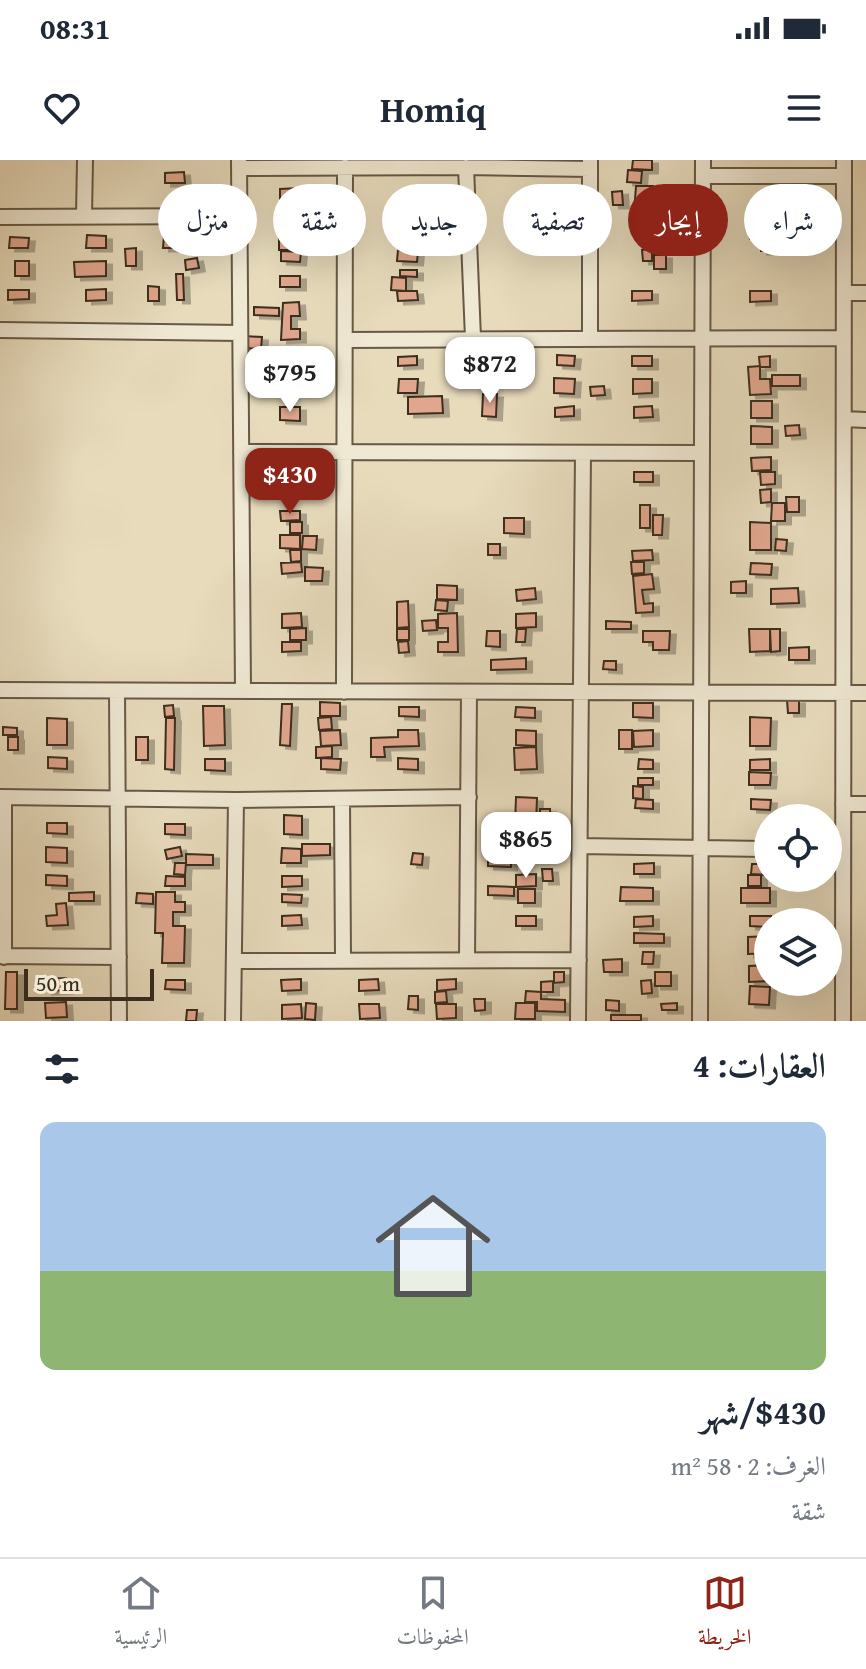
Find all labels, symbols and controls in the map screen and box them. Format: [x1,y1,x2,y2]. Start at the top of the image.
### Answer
text: 08:31 [40,6,111,50]
text: Homiq [380,82,486,135]
icon: heart [40,86,84,130]
icon: menu [782,86,826,130]
chip: منزل [158,184,257,256]
chip: شقة [273,184,366,256]
chip: جديد [382,184,487,256]
chip: تصفية [503,184,612,256]
chip: إيجار [628,184,728,256]
chip: شراء [744,184,842,256]
pin: $872 [443,337,537,405]
text: $872 [463,343,517,382]
pin: $795 [243,346,337,414]
text: $795 [263,352,317,391]
pin: $430 [243,448,337,516]
text: $430 [263,454,317,493]
map controls [754,804,842,996]
button: locate [754,804,842,892]
pin: $865 [479,812,573,880]
text: $865 [499,818,553,857]
button: layers [754,908,842,996]
scale bar [24,965,154,1001]
text: 50 m [36,967,80,999]
text: العقارات: 4 [692,1040,826,1089]
icon: filters [40,1047,84,1091]
icon: home [361,1174,505,1318]
text: $430/شهر [700,1387,826,1436]
text: الغرف: 2 · 58 m² [671,1446,826,1485]
text: شقة [792,1491,826,1530]
tab: الرئيسية [115,1571,167,1658]
tab: المحفوظات [396,1571,469,1658]
tab: الخريطة [698,1571,751,1658]

